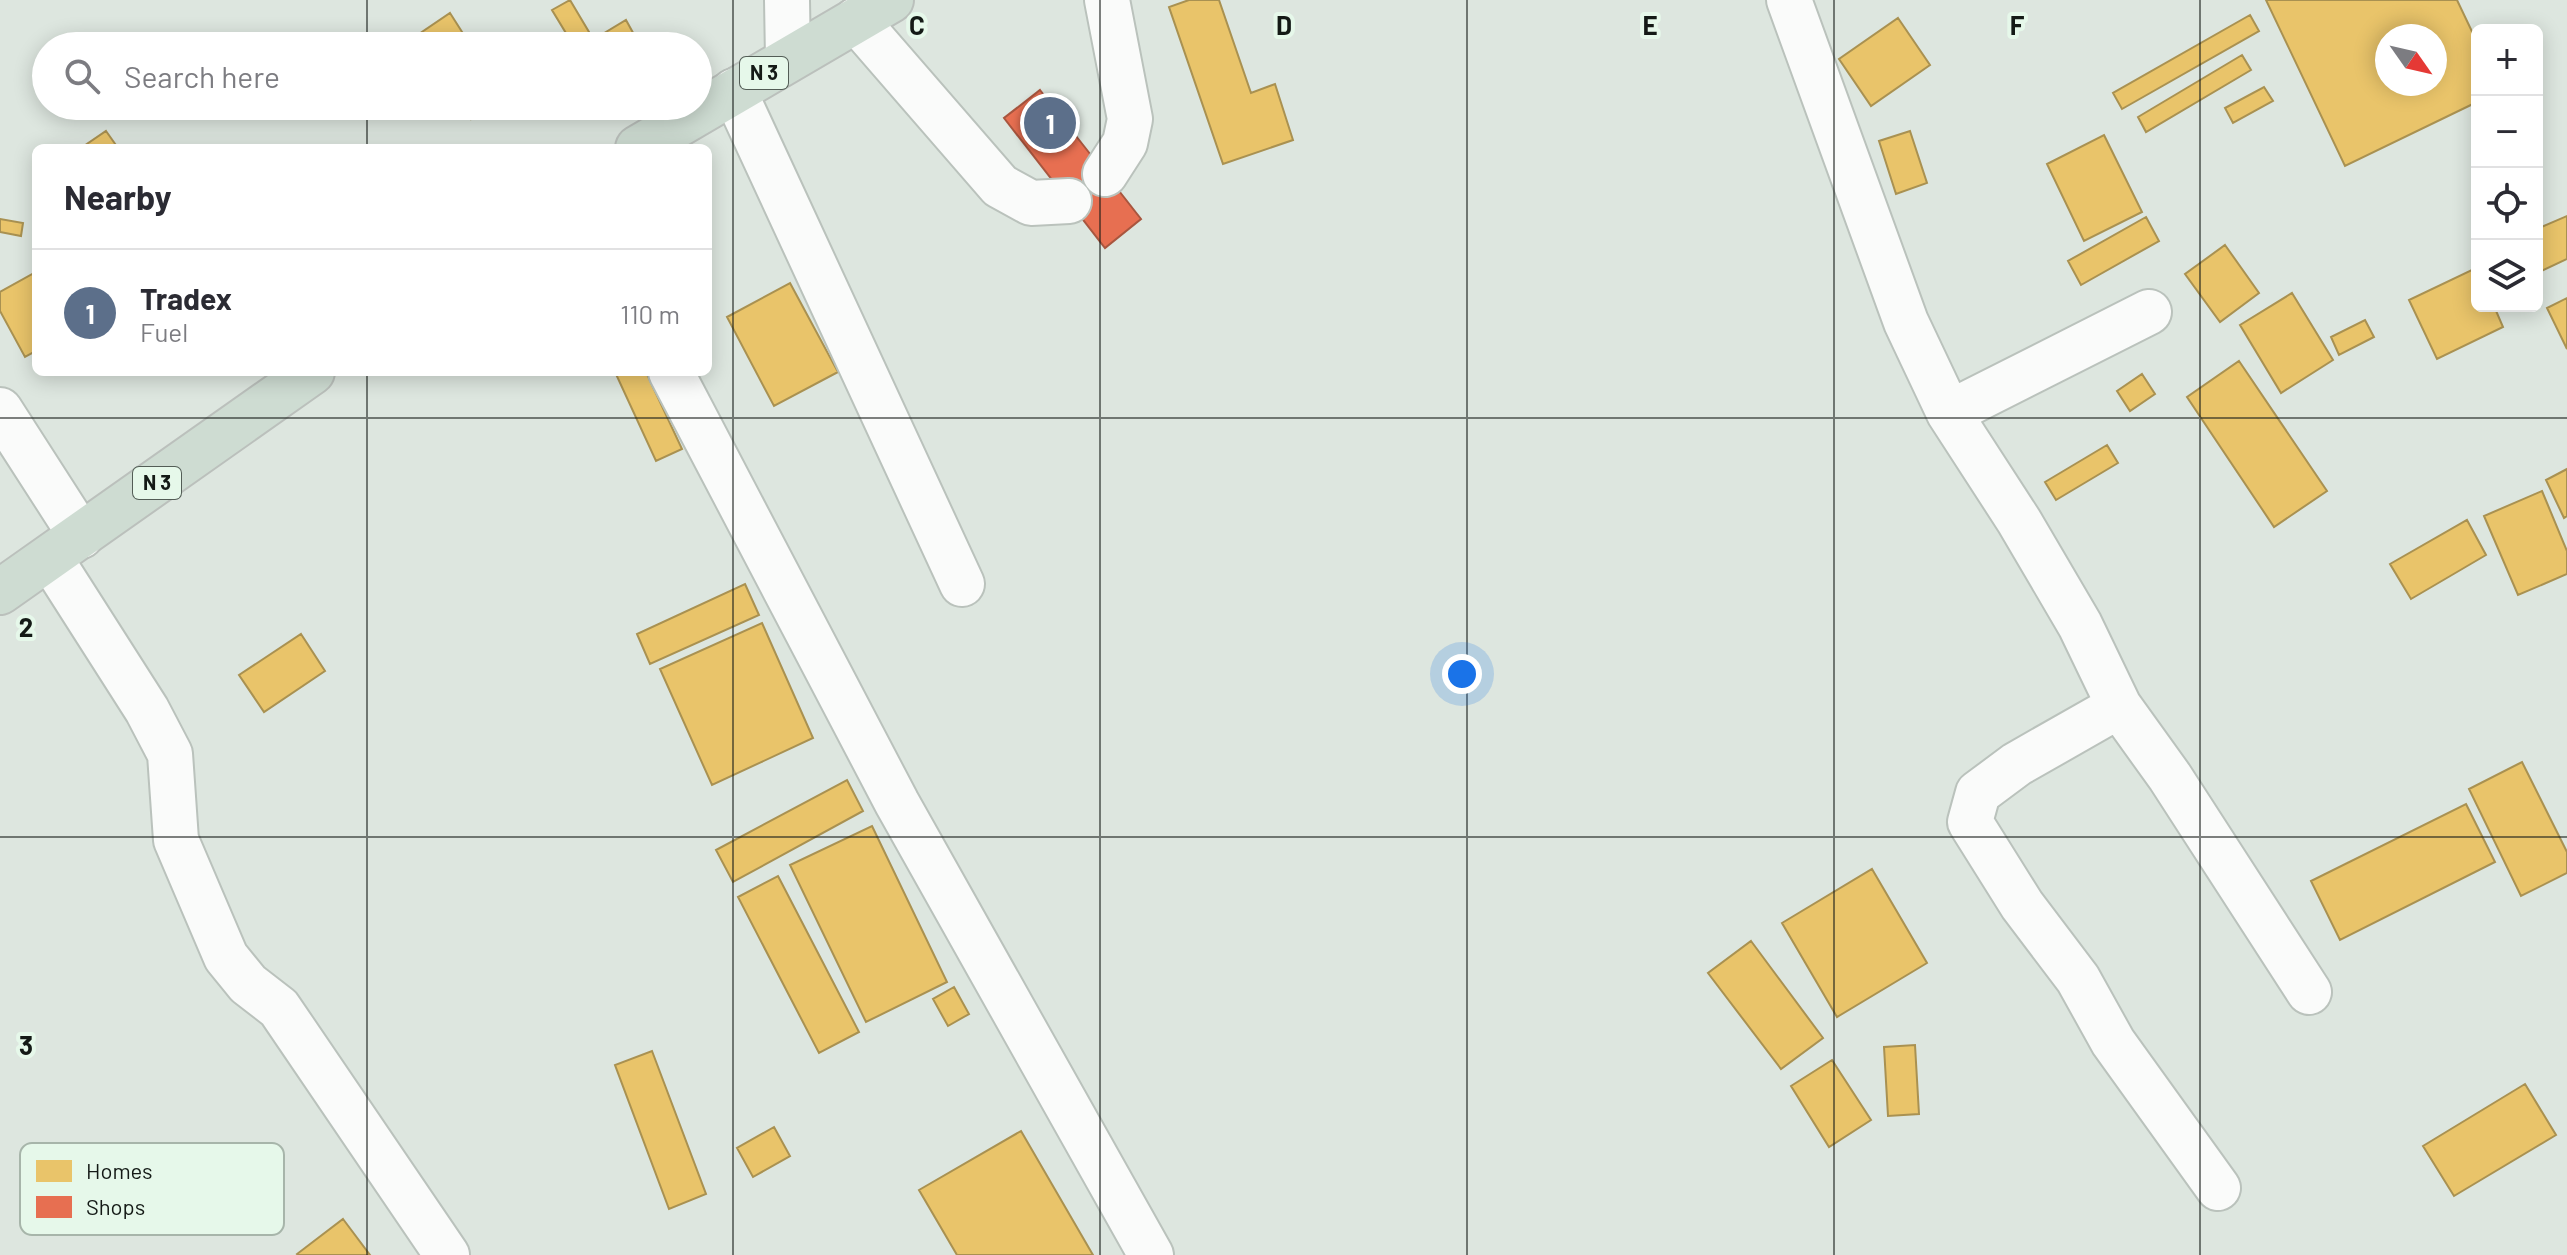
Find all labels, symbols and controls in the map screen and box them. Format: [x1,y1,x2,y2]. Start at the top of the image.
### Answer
text: C [909,9,925,40]
text: D [1276,9,1292,40]
text: E [1642,9,1658,40]
text: F [2010,9,2025,40]
north arrow [2375,24,2447,96]
map controls [2471,24,2543,312]
button: + [2471,24,2543,96]
search box [32,32,712,120]
icon: search [60,54,104,98]
road number: N 3 [740,57,788,89]
text: Search here [124,58,280,94]
pin: 1 [1024,93,1076,153]
button: − [2471,96,2543,168]
button: locate [2471,168,2543,240]
text: Nearby [64,176,172,217]
button: layers [2471,240,2543,312]
text: Tradex [140,280,232,316]
text: 1 [85,298,95,329]
text: 110 m [620,298,680,329]
text: Fuel [140,316,188,347]
road number: N 3 [133,467,181,499]
text: 2 [19,611,33,642]
your location [1442,654,1482,694]
text: 3 [19,1029,33,1060]
legend [20,1143,284,1235]
text: Homes [86,1157,153,1183]
text: Shops [86,1193,145,1219]

